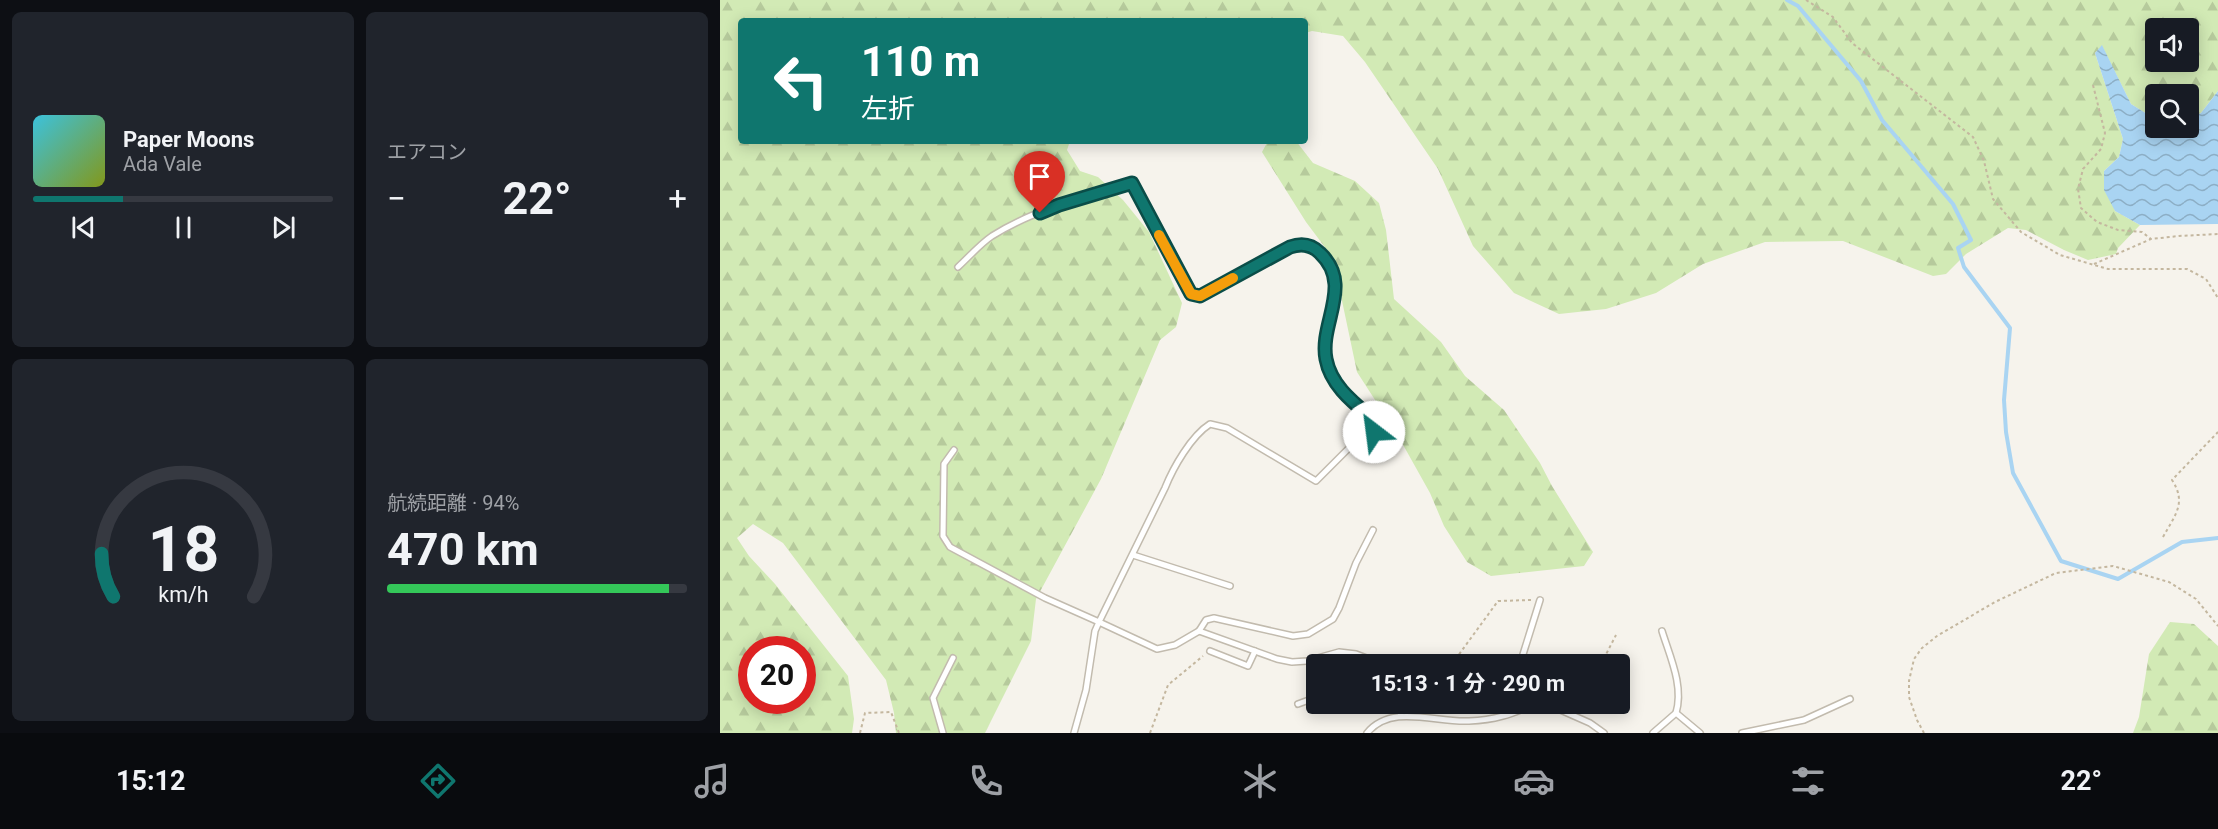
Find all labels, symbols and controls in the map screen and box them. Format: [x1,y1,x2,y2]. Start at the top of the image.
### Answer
map controls [2145,18,2199,138]
button: sound [2145,18,2199,72]
text: 110 m [861,37,980,86]
icon: left [762,42,840,120]
button: search [2145,84,2199,138]
text: 左折 [861,93,915,125]
text: Paper Moons [123,127,254,152]
text: エアコン [387,140,467,164]
pin [1014,151,1065,213]
text: Ada Vale [123,152,202,176]
icon: arrive [1023,160,1056,193]
text: 22° [502,172,572,225]
text: − [387,179,406,218]
text: + [668,179,687,218]
icon: previous [67,211,100,244]
icon: pause [167,211,200,244]
icon: next [267,211,300,244]
position arrow [1342,400,1406,464]
text: 航続距離 · 94% [387,491,519,515]
text: 18 [147,513,219,586]
text: 470 km [387,523,539,576]
text: km/h [158,582,208,607]
speed limit sign: 20 [738,636,816,714]
text: 15:13 · 1 分 · 290 m [1371,671,1565,696]
icon: directions [417,760,459,802]
icon: music [691,760,733,802]
icon: phone [965,760,1007,802]
icon: climate [1239,760,1281,802]
icon: car [1513,760,1555,802]
icon: filters [1787,760,1829,802]
text: 15:12 [116,765,186,797]
text: 22° [2061,765,2102,797]

